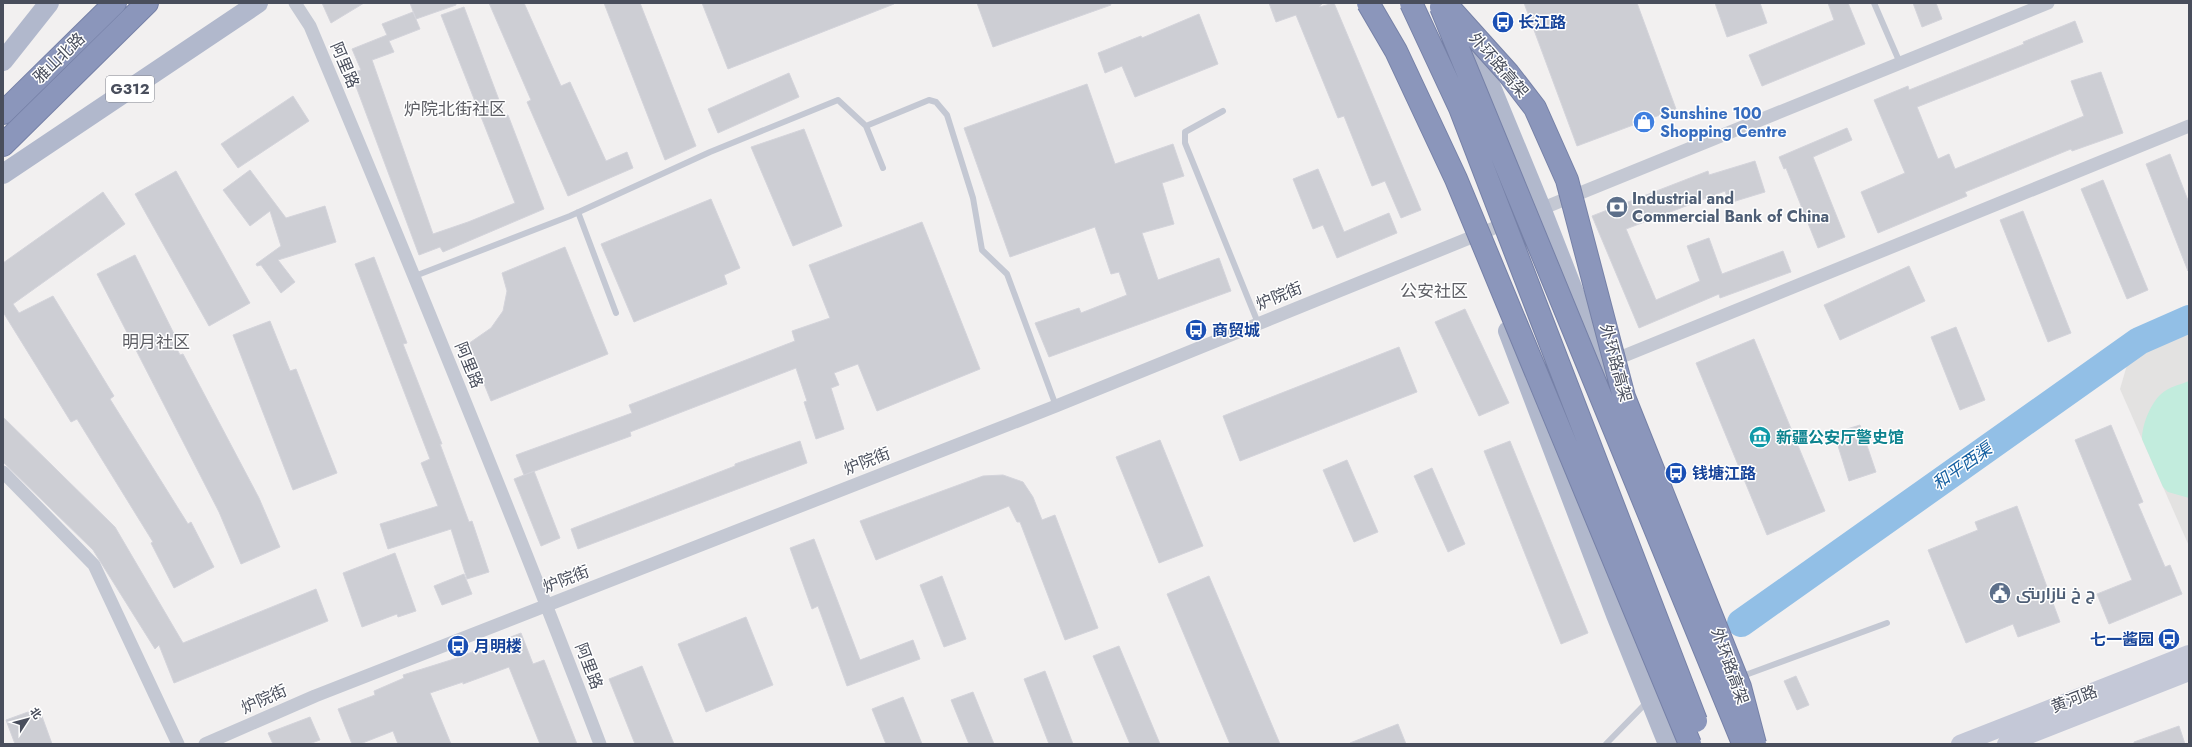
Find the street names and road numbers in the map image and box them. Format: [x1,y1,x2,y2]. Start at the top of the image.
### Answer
street label: 雅山北路 [28,27,90,89]
street label: 外环路高架 [1464,27,1534,103]
street label: 阿里路 [325,38,365,92]
road number: G312 [106,76,154,102]
street label: 炉院街 [1252,276,1306,316]
street label: 外环路高架 [1595,321,1637,405]
street label: 阿里路 [449,338,489,392]
street label: 炉院街 [840,442,894,480]
street label: 炉院街 [539,560,593,598]
street label: 外环路高架 [1706,624,1754,708]
street label: 阿里路 [570,639,608,693]
street label: 炉院街 [237,679,291,719]
street label: 黄河路 [2047,680,2101,718]

